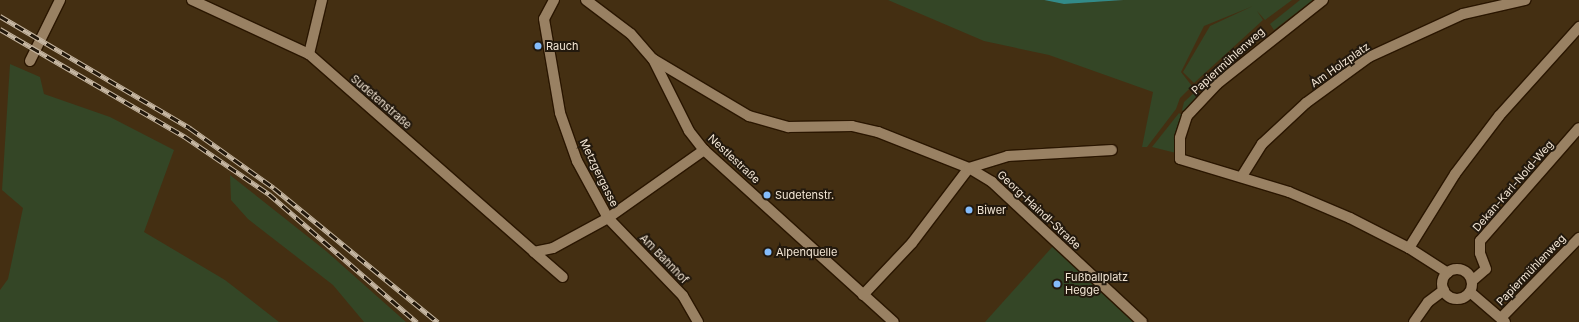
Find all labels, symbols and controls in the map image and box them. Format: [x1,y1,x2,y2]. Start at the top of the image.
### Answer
street label: Papiermühlenweg [1189,25,1267,97]
place label: Rauch [546,39,578,53]
street label: Am Holzplatz [1308,40,1372,90]
marker: Rauch [533,41,543,51]
street label: Sudetenstraße [348,72,414,132]
street label: Nestlestraße [705,132,763,186]
street label: Metzgergasse [577,137,621,209]
street label: Dekan-Karl-Nold-Weg [1470,138,1556,234]
street label: Georg-Haindl-Straße [995,168,1083,252]
place label: Sudetenstr. [775,188,834,202]
marker: Sudetenstr. [762,190,772,200]
place label: Biwer [977,203,1006,217]
marker: Biwer [964,205,974,215]
street label: Am Bahnhof [637,231,691,287]
street label: Papiermühlenweg [1494,232,1568,308]
place label: Alpenquelle [776,245,837,259]
marker: Alpenquelle [763,247,773,257]
place label: Fußballplatz Hegge [1065,271,1128,297]
marker: Fußballplatz Hegge [1052,279,1062,289]

